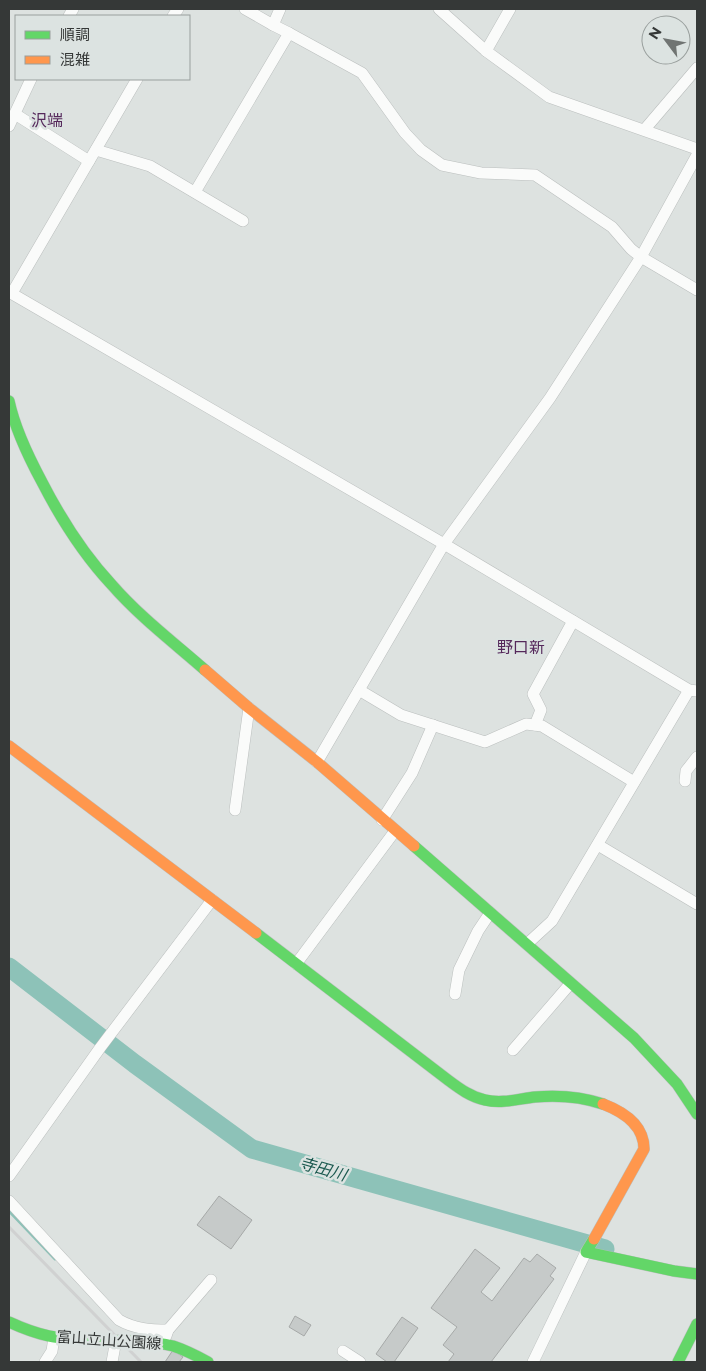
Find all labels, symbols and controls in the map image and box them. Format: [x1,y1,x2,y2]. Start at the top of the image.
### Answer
legend [15,15,190,80]
north arrow [641,15,691,65]
text: N [644,24,666,43]
text: 順調 [60,25,90,44]
text: 混雑 [60,50,90,69]
district label: 沢端 [31,111,63,130]
district label: 野口新 [497,638,545,657]
water label: 寺田川 [297,1153,351,1185]
street label: 富山立山公園線 [56,1327,162,1353]

